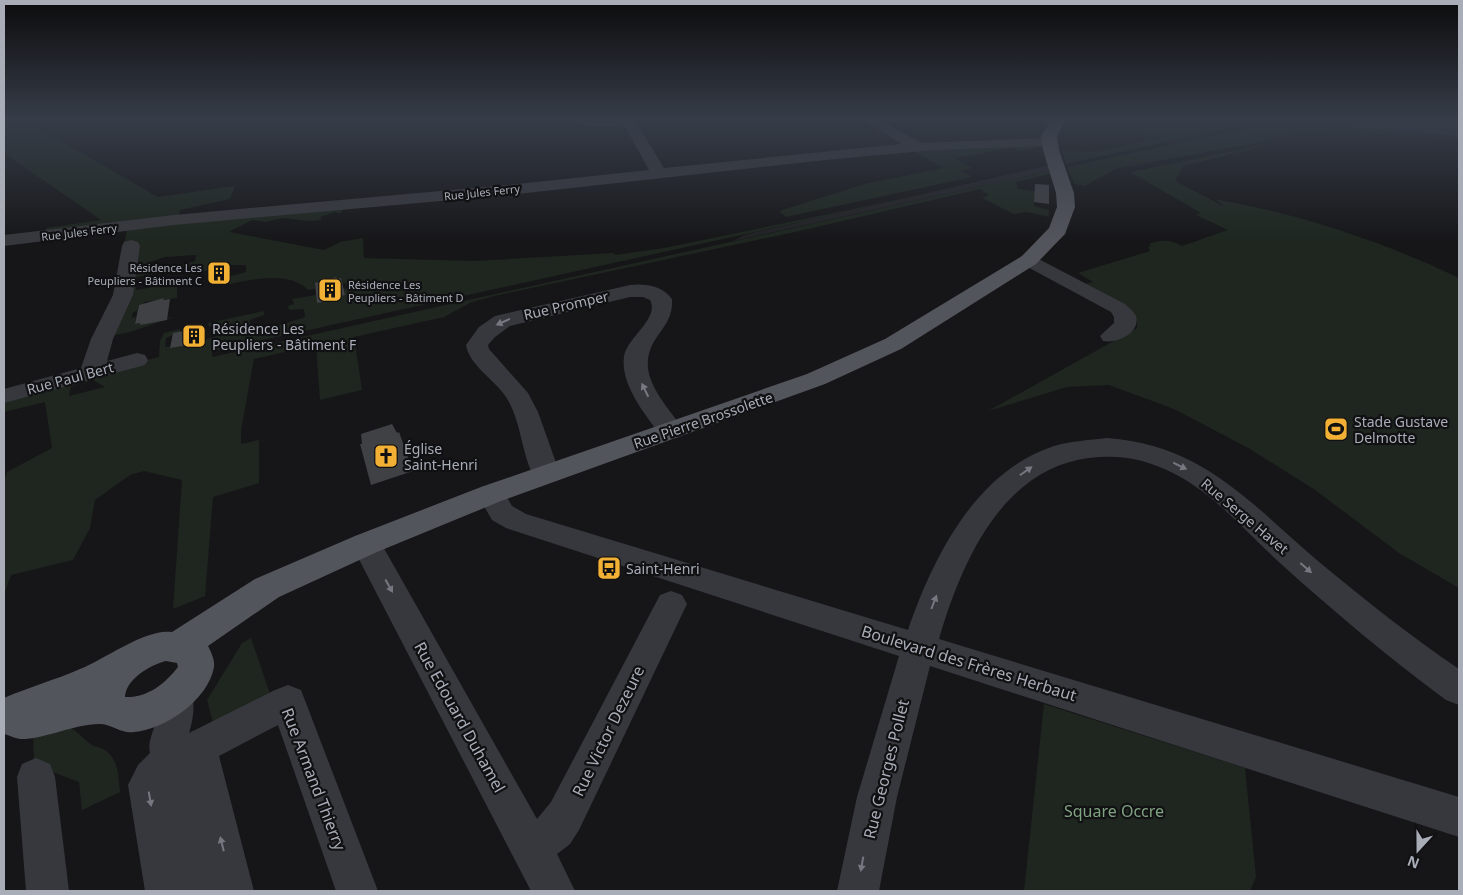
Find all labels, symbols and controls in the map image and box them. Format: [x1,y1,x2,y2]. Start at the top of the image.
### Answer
street label: Rue Jules Ferry [443,181,521,203]
street label: Rue Jules Ferry [40,220,118,244]
place label: Résidence Les Peupliers - Bâtiment C [87,260,202,288]
building icon: Résidence Les Peupliers - Bâtiment C [206,260,232,286]
building icon: Résidence Les Peupliers - Bâtiment D [317,277,343,303]
place label: Résidence Les Peupliers - Bâtiment D [348,277,464,305]
street label: Rue Promper [522,286,611,324]
one-way arrow [496,318,510,326]
place label: Résidence Les Peupliers - Bâtiment F [212,319,356,354]
building icon: Résidence Les Peupliers - Bâtiment F [181,323,207,349]
street label: Rue Paul Bert [25,357,115,399]
one-way arrow [641,383,649,398]
street label: Rue Pierre Brossolette [631,387,775,453]
place label: Stade Gustave Delmotte [1354,412,1448,447]
sports icon: Stade Gustave Delmotte [1323,416,1349,442]
place label: Église Saint-Henri [404,439,478,474]
church icon: Église Saint-Henri [373,443,399,469]
one-way arrow [1173,462,1188,470]
one-way arrow [1019,466,1033,476]
street label: Rue Serge Havet [1197,474,1293,558]
bus stop icon: Saint-Henri [596,555,622,581]
place label: Saint-Henri [626,559,700,578]
one-way arrow [1300,562,1312,574]
one-way arrow [385,579,393,594]
one-way arrow [931,594,938,609]
street label: Boulevard des Frères Herbaut [859,620,1079,706]
street label: Rue Edouard Duhamel [409,638,511,796]
street label: Rue Victor Dezeure [567,662,649,800]
street label: Rue Georges Pollet [858,697,914,841]
street label: Rue Armand Thierry [277,705,352,854]
one-way arrow [147,792,155,808]
park label: Square Occre [1064,800,1164,822]
north arrow [1393,825,1443,875]
one-way arrow [218,836,226,851]
text: N [1404,852,1422,874]
one-way arrow [858,857,866,873]

